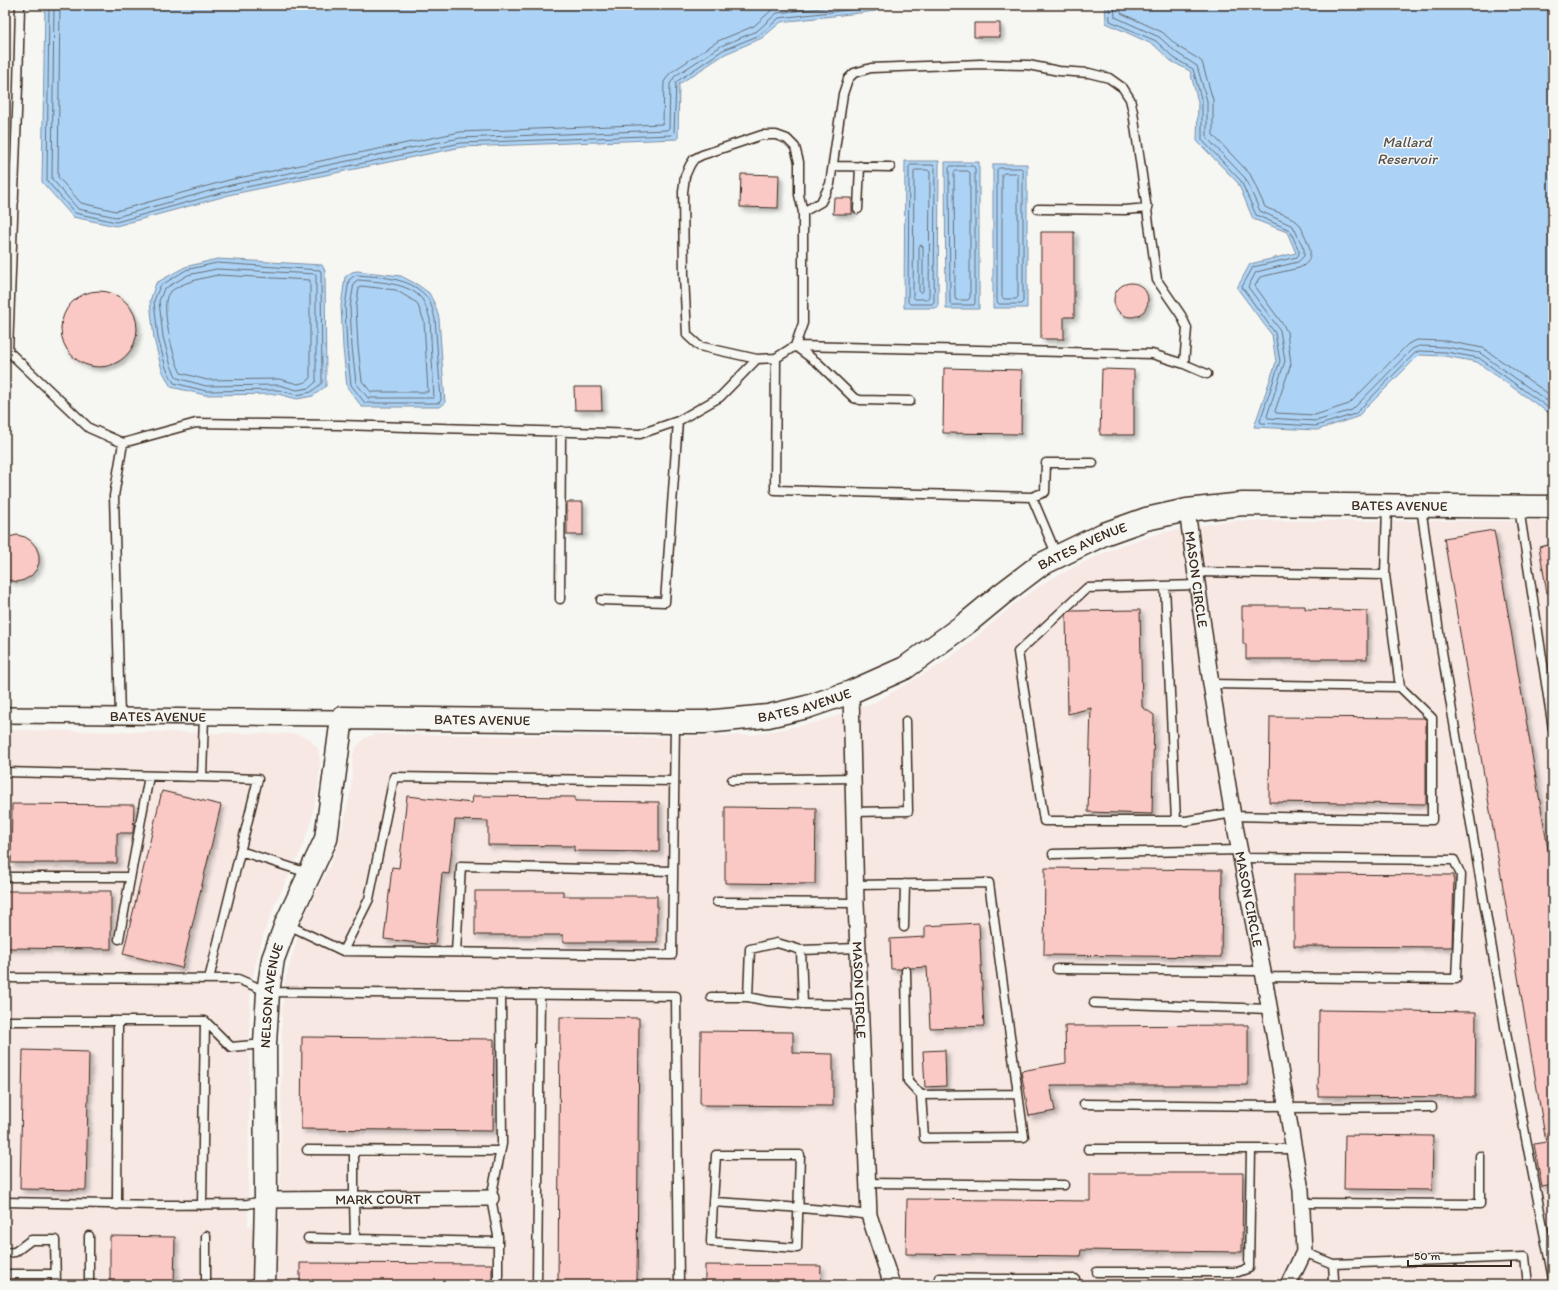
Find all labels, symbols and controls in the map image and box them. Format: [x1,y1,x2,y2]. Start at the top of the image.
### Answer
water label: Mallard Reservoir [1377,133,1439,168]
street label: BATES AVENUE [1351,497,1448,515]
street label: BATES AVENUE [1035,519,1129,574]
street label: MASON CIRCLE [1181,530,1211,629]
street label: BATES AVENUE [757,685,854,726]
street label: BATES AVENUE [110,708,206,726]
street label: BATES AVENUE [434,711,531,729]
street label: MASON CIRCLE [1231,850,1266,949]
street label: NELSON AVENUE [257,940,287,1049]
street label: MASON CIRCLE [849,941,870,1039]
street label: MARK COURT [335,1191,421,1208]
scale bar [1408,1242,1511,1268]
text: 50 m [1414,1249,1440,1263]

